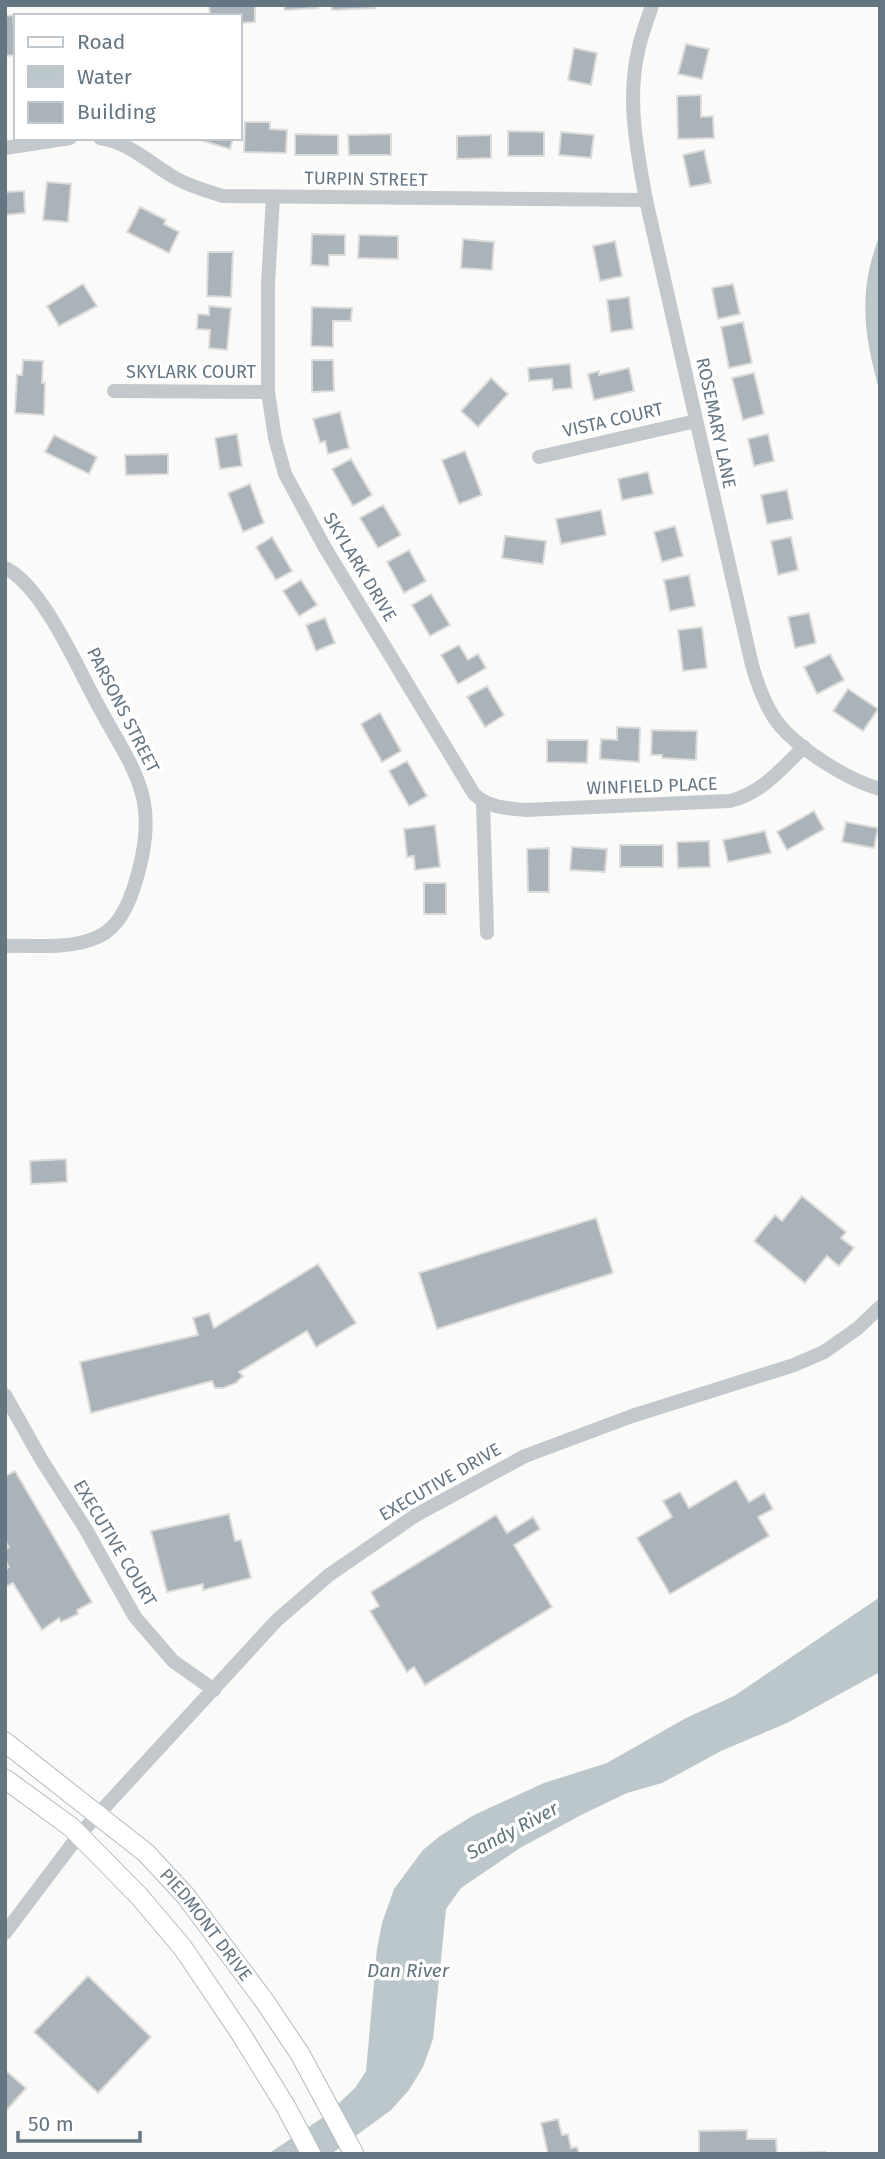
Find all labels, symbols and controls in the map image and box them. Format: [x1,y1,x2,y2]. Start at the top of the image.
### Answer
legend [14,14,242,140]
text: Road [77,29,125,55]
text: Water [77,64,132,90]
text: Building [77,99,156,125]
street label: TURPIN STREET [304,167,428,191]
street label: ROSEMARY LANE [691,356,741,490]
street label: SKYLARK COURT [126,361,257,383]
street label: VISTA COURT [561,398,666,442]
street label: SKYLARK DRIVE [319,508,401,626]
street label: PARSONS STREET [82,644,164,777]
street label: WINFIELD PLACE [586,773,718,799]
street label: EXECUTIVE DRIVE [375,1438,505,1526]
street label: EXECUTIVE COURT [69,1476,162,1611]
water label: Sandy River [462,1796,563,1865]
street label: PIEDMONT DRIVE [155,1864,257,1985]
water label: Dan River [367,1959,450,1982]
scale bar [18,2100,140,2144]
text: 50 m [28,2111,74,2137]

